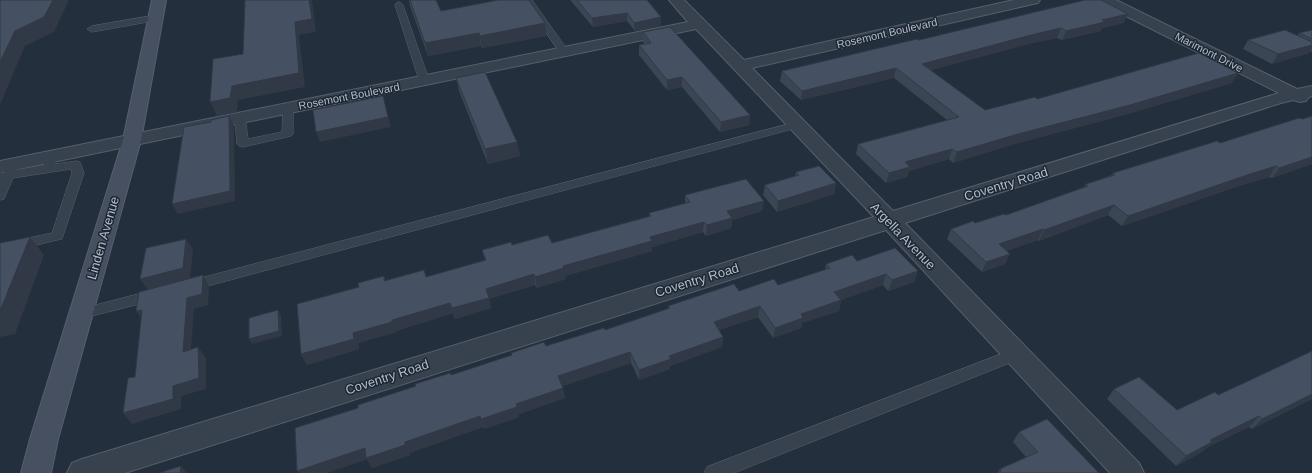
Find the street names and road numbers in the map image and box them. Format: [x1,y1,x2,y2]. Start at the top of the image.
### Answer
street label: Rosemont Boulevard [836,16,938,50]
street label: Marimont Drive [1173,30,1245,74]
street label: Rosemont Boulevard [297,80,401,112]
street label: Coventry Road [962,164,1050,204]
street label: Linden Avenue [84,195,122,281]
street label: Argella Avenue [867,199,939,273]
street label: Coventry Road [653,260,741,300]
street label: Coventry Road [343,356,431,398]

